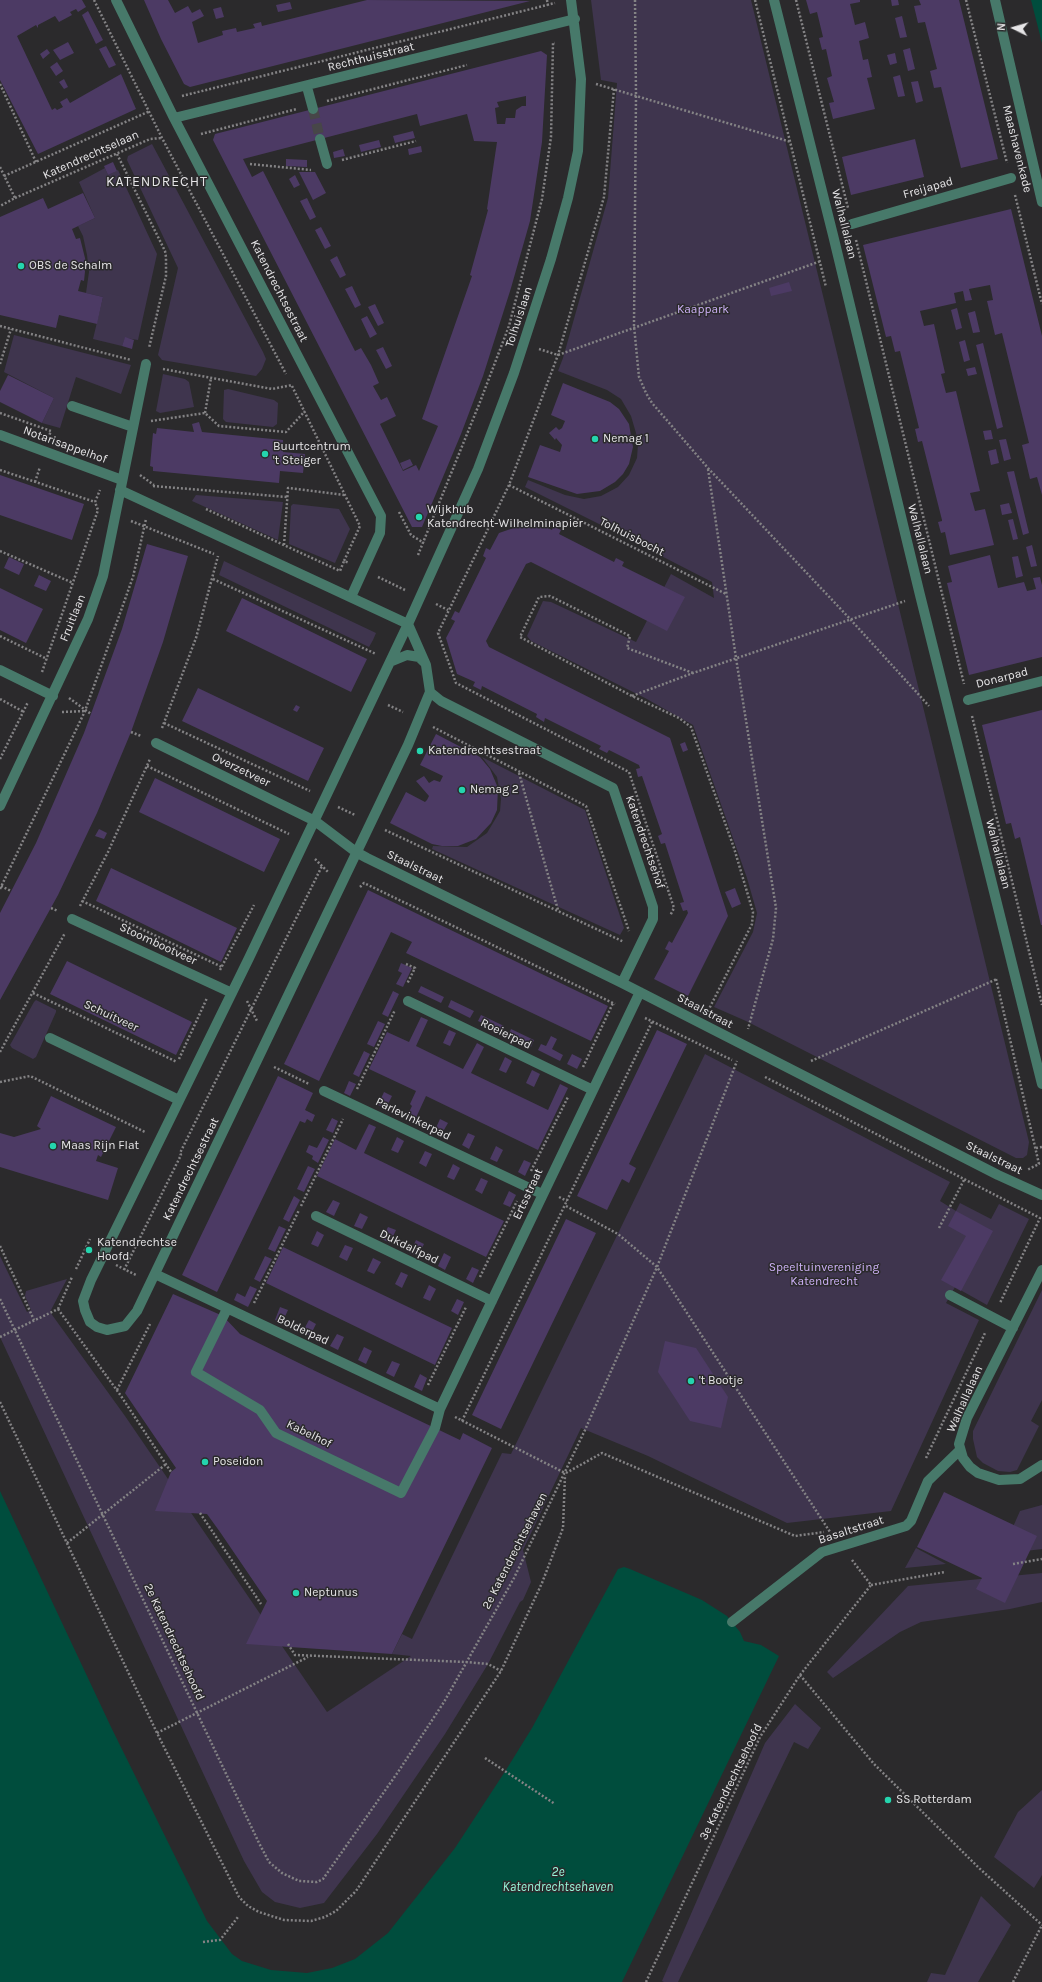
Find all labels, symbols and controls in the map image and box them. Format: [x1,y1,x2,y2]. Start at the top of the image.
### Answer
north arrow [994,8,1034,48]
text: N [995,22,1008,31]
street label: Rechthuisstraat [326,39,416,75]
street label: Maashavenkade [999,104,1035,194]
street label: Katendrechtselaan [41,127,141,183]
district label: KATENDRECHT [106,174,208,190]
street label: Freijapad [901,174,955,202]
street label: Walhallalaan [828,188,860,260]
street label: Katendrechtsestraat [247,238,311,344]
place label: OBS de Schalm [29,259,112,273]
marker: OBS de Schalm [16,261,26,271]
street label: Tolhuislaan [502,285,536,349]
park label: Kaappark [677,303,729,317]
street label: Notarisappelhof [21,423,109,467]
place label: Nemag 1 [603,432,649,446]
marker: Nemag 1 [590,434,600,444]
place label: Buurtcentrum 't Steiger [273,440,351,468]
marker: Buurtcentrum 't Steiger [260,449,270,459]
place label: Wijkhub Katendrecht-Wilhelminapier [427,503,583,531]
street label: Walhallalaan [904,503,936,575]
marker: Wijkhub Katendrecht-Wilhelminapier [414,512,424,522]
street label: Tolhuisbocht [597,514,667,560]
street label: Fruitlaan [57,592,89,644]
street label: Donarpad [974,665,1030,691]
place label: Katendrechtsestraat [428,744,541,758]
marker: Katendrechtsestraat [415,746,425,756]
street label: Overzetveer [209,750,273,790]
place label: Nemag 2 [470,783,519,797]
marker: Nemag 2 [457,785,467,795]
street label: Katendrechtsehof [622,793,668,891]
street label: Walhallalaan [982,818,1014,890]
street label: Staalstraat [384,847,446,887]
street label: Stoombootveer [117,920,199,968]
street label: Staalstraat [675,990,735,1032]
street label: Schuitveer [81,997,141,1035]
street label: Roeierpad [478,1016,534,1052]
street label: Parlevinkerpad [373,1095,453,1143]
street label: Katendrechtsestraat [160,1115,222,1223]
street label: Staalstraat [963,1138,1025,1178]
place label: Maas Rijn Flat [61,1139,139,1153]
marker: Maas Rijn Flat [48,1141,58,1151]
street label: Ertsstraat [510,1166,546,1222]
street label: Dukdalfpad [377,1227,441,1267]
place label: Katendrechtse Hoofd [97,1236,177,1264]
marker: Katendrechtse Hoofd [84,1245,94,1255]
park label: Speeltuinvereniging Katendrecht [769,1261,879,1289]
street label: Bolderpad [275,1312,331,1348]
street label: Walhallalaan [944,1364,986,1434]
place label: 't Bootje [699,1374,743,1388]
marker: 't Bootje [686,1376,696,1386]
street label: Kabelhof [284,1417,334,1451]
place label: Poseidon [213,1455,263,1469]
marker: Poseidon [200,1457,210,1467]
street label: 2e Katendrechtsehaven [479,1490,551,1612]
street label: Basaltstraat [817,1513,885,1547]
street label: 2e Katendrechtsehoofd [141,1581,207,1703]
place label: Neptunus [304,1586,358,1600]
marker: Neptunus [291,1588,301,1598]
street label: 3e Katendrechtsehoofd [697,1722,765,1842]
place label: SS Rotterdam [896,1793,972,1807]
marker: SS Rotterdam [883,1795,893,1805]
water label: 2e Katendrechtsehaven [503,1864,613,1895]

